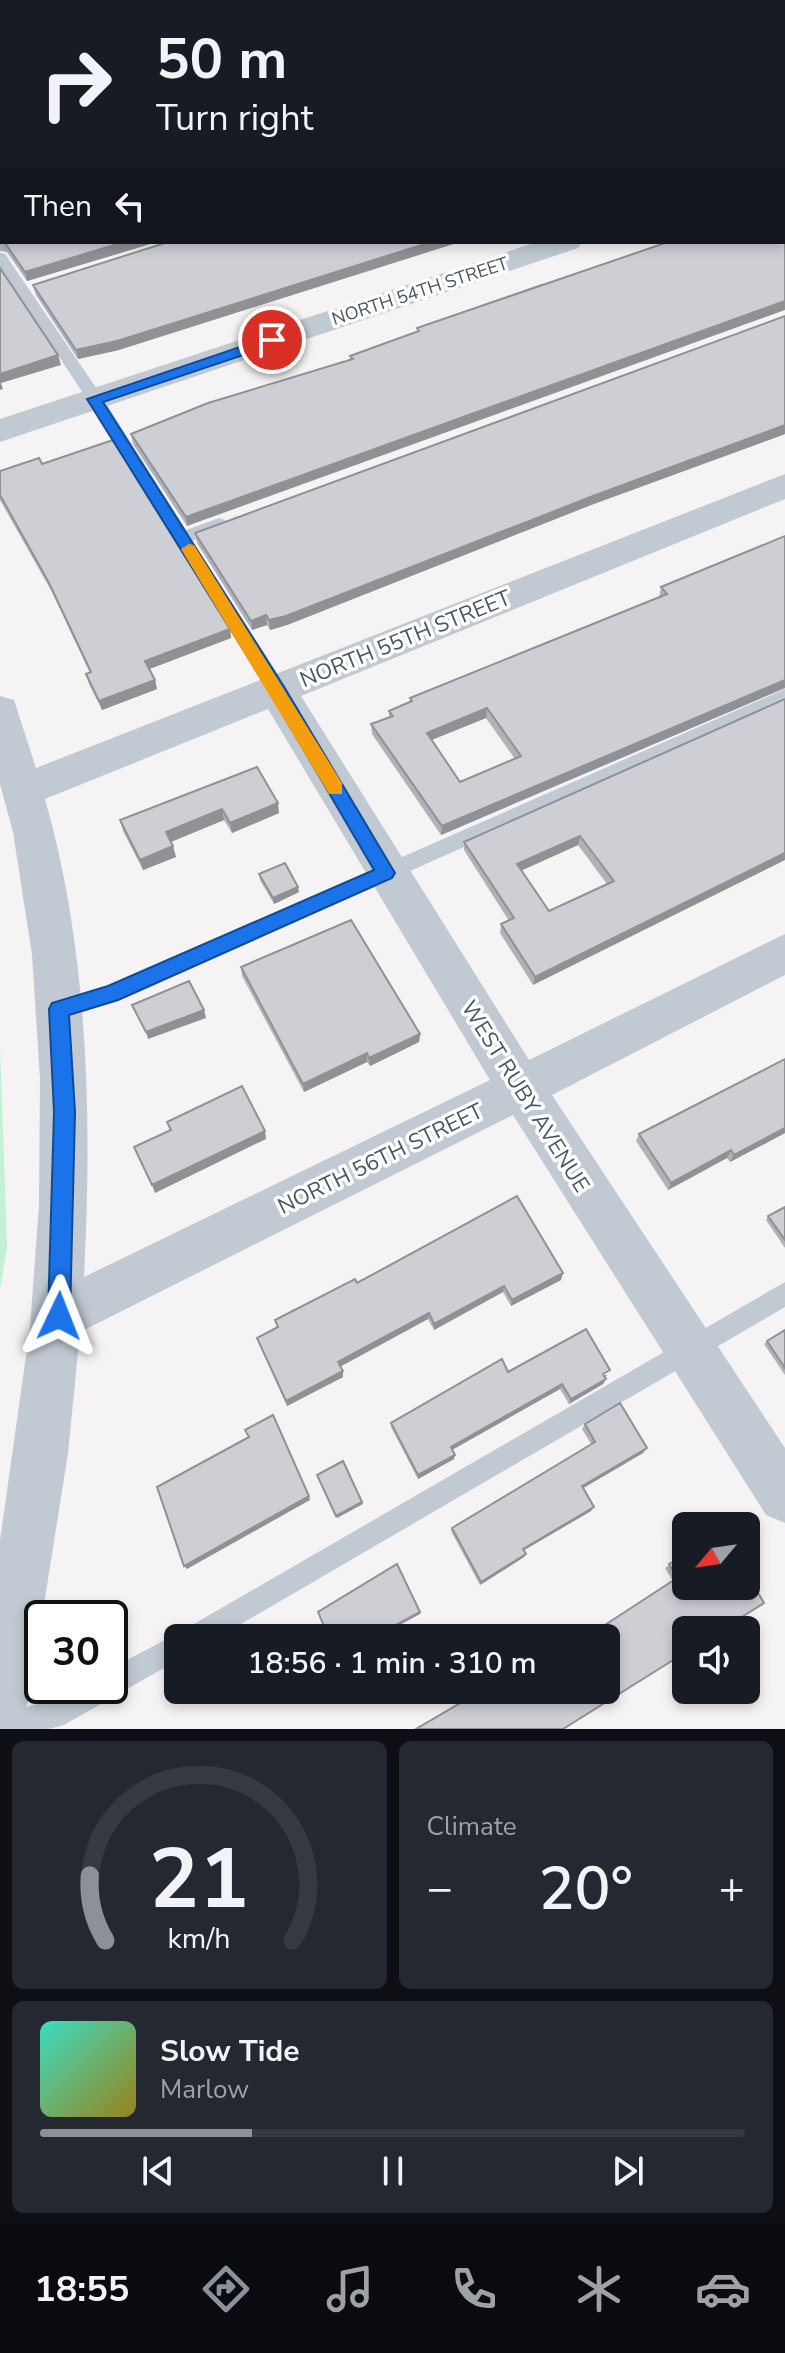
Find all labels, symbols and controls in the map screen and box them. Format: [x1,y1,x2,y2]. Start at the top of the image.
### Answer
text: 50 m [156,21,287,98]
icon: right [24,32,128,136]
text: Turn right [156,94,313,143]
icon: left [108,184,152,228]
text: Then [24,186,92,227]
street label: NORTH 54TH STREET [329,251,511,331]
pin [238,306,306,374]
icon: arrive [250,318,294,362]
street label: NORTH 55TH STREET [295,583,516,695]
street label: WEST RUBY AVENUE [454,995,596,1198]
street label: NORTH 56TH STREET [273,1096,489,1222]
position arrow [17,1274,101,1358]
north arrow [672,1512,760,1600]
map controls [672,1512,760,1704]
speed limit sign: 30 [24,1600,128,1704]
button: sound [672,1616,760,1704]
text: 18:56 · 1 min · 310 m [247,1643,537,1684]
text: Climate [427,1809,517,1844]
text: 21 [149,1823,249,1936]
text: 20° [539,1848,633,1930]
text: − [427,1859,453,1919]
text: + [719,1859,745,1919]
text: km/h [168,1919,231,1958]
text: Slow Tide [160,2031,300,2072]
text: Marlow [160,2072,249,2107]
icon: previous [136,2149,180,2193]
icon: pause [371,2149,415,2193]
icon: next [606,2149,650,2193]
icon: directions [198,2261,254,2317]
icon: music [322,2261,378,2317]
icon: phone [446,2261,502,2317]
icon: climate [571,2261,627,2317]
icon: car [695,2261,751,2317]
text: 18:55 [34,2265,129,2314]

